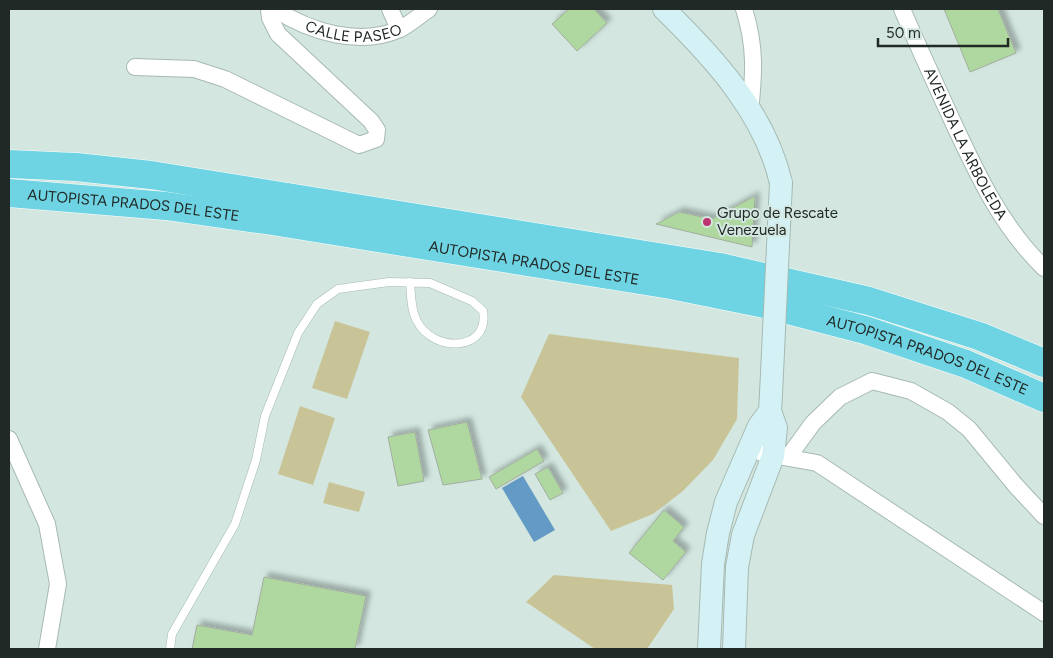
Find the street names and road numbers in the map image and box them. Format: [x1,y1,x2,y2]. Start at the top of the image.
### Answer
street label: CALLE PASEO [303,17,404,46]
street label: AVENIDA LA ARBOLEDA [920,65,1011,223]
street label: AUTOPISTA PRADOS DEL ESTE [27,186,240,225]
street label: AUTOPISTA PRADOS DEL ESTE [428,237,641,289]
street label: AUTOPISTA PRADOS DEL ESTE [825,311,1031,399]

